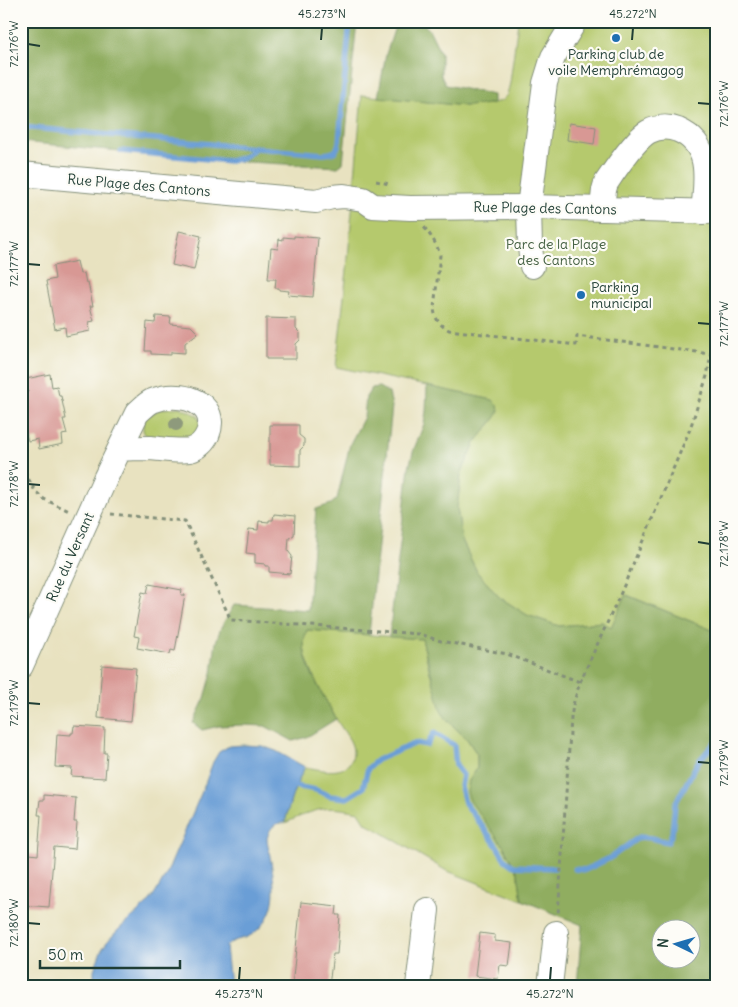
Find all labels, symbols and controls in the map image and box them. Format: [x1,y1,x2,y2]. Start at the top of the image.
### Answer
text: 45.273°N [298,6,346,21]
text: 45.272°N [609,6,657,21]
text: 72.176°W [6,21,21,67]
marker: Parking club de voile Memphrémagog [610,32,622,44]
place label: Parking club de voile Memphrémagog [548,45,684,79]
text: 72.176°W [716,81,731,127]
street label: Rue Plage des Cantons [67,170,211,200]
street label: Rue Plage des Cantons [473,198,617,218]
park label: Parc de la Plage des Cantons [506,235,606,269]
text: 72.177°W [6,241,21,287]
place label: Parking municipal [591,278,652,312]
marker: Parking municipal [575,289,587,301]
text: 72.177°W [716,301,731,347]
text: 72.178°W [6,460,21,507]
street label: Rue du Versant [42,509,98,605]
text: 72.178°W [716,520,731,567]
text: 72.179°W [6,679,21,726]
text: 72.179°W [716,739,731,786]
text: 72.180°W [6,898,21,947]
north arrow [650,920,700,970]
scale bar [40,937,180,969]
text: N [654,937,672,948]
text: 50 m [48,945,83,964]
text: 45.273°N [215,986,263,1001]
text: 45.272°N [526,986,574,1001]

